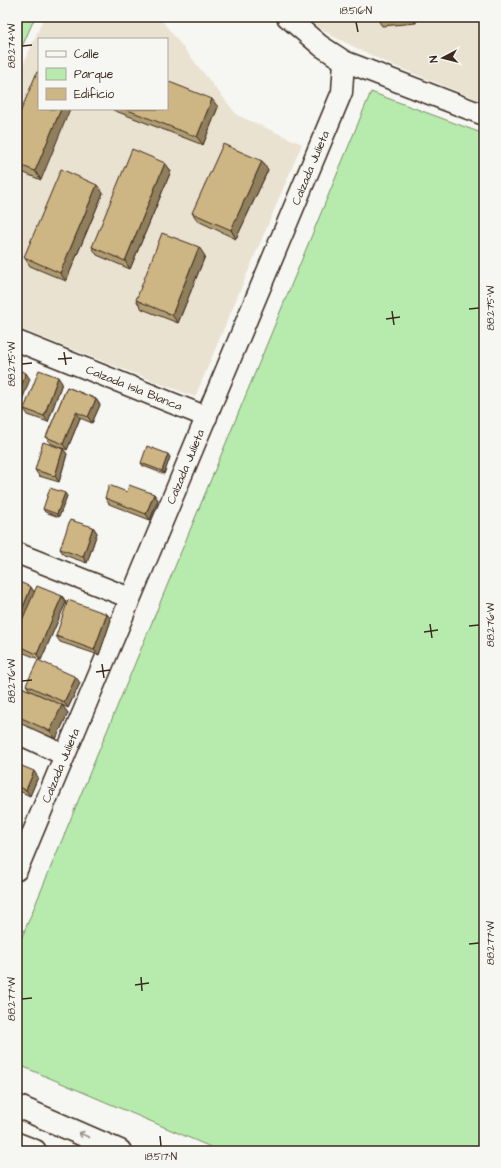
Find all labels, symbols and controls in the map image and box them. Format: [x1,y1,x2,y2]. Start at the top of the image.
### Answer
text: 18.516°N [340,4,372,18]
text: 88.274°W [5,23,19,68]
legend [38,38,168,110]
north arrow [423,38,463,78]
text: Calle [74,46,99,63]
text: N [426,55,441,63]
text: Parque [74,66,114,83]
text: Edificio [74,86,114,103]
street label: Calzada Julieta [287,128,333,208]
text: 88.275°W [484,285,498,330]
text: 88.275°W [5,341,19,386]
street label: Calzada Isla Blanca [83,361,185,415]
street label: Calzada Julieta [162,427,209,507]
text: 88.276°W [484,602,498,647]
text: 88.276°W [5,658,19,703]
street label: Calzada Julieta [37,726,84,806]
text: 88.277°W [484,920,498,965]
text: 88.277°W [5,976,19,1021]
one-way arrow [78,1131,90,1138]
text: 18.517°N [145,1150,177,1164]

